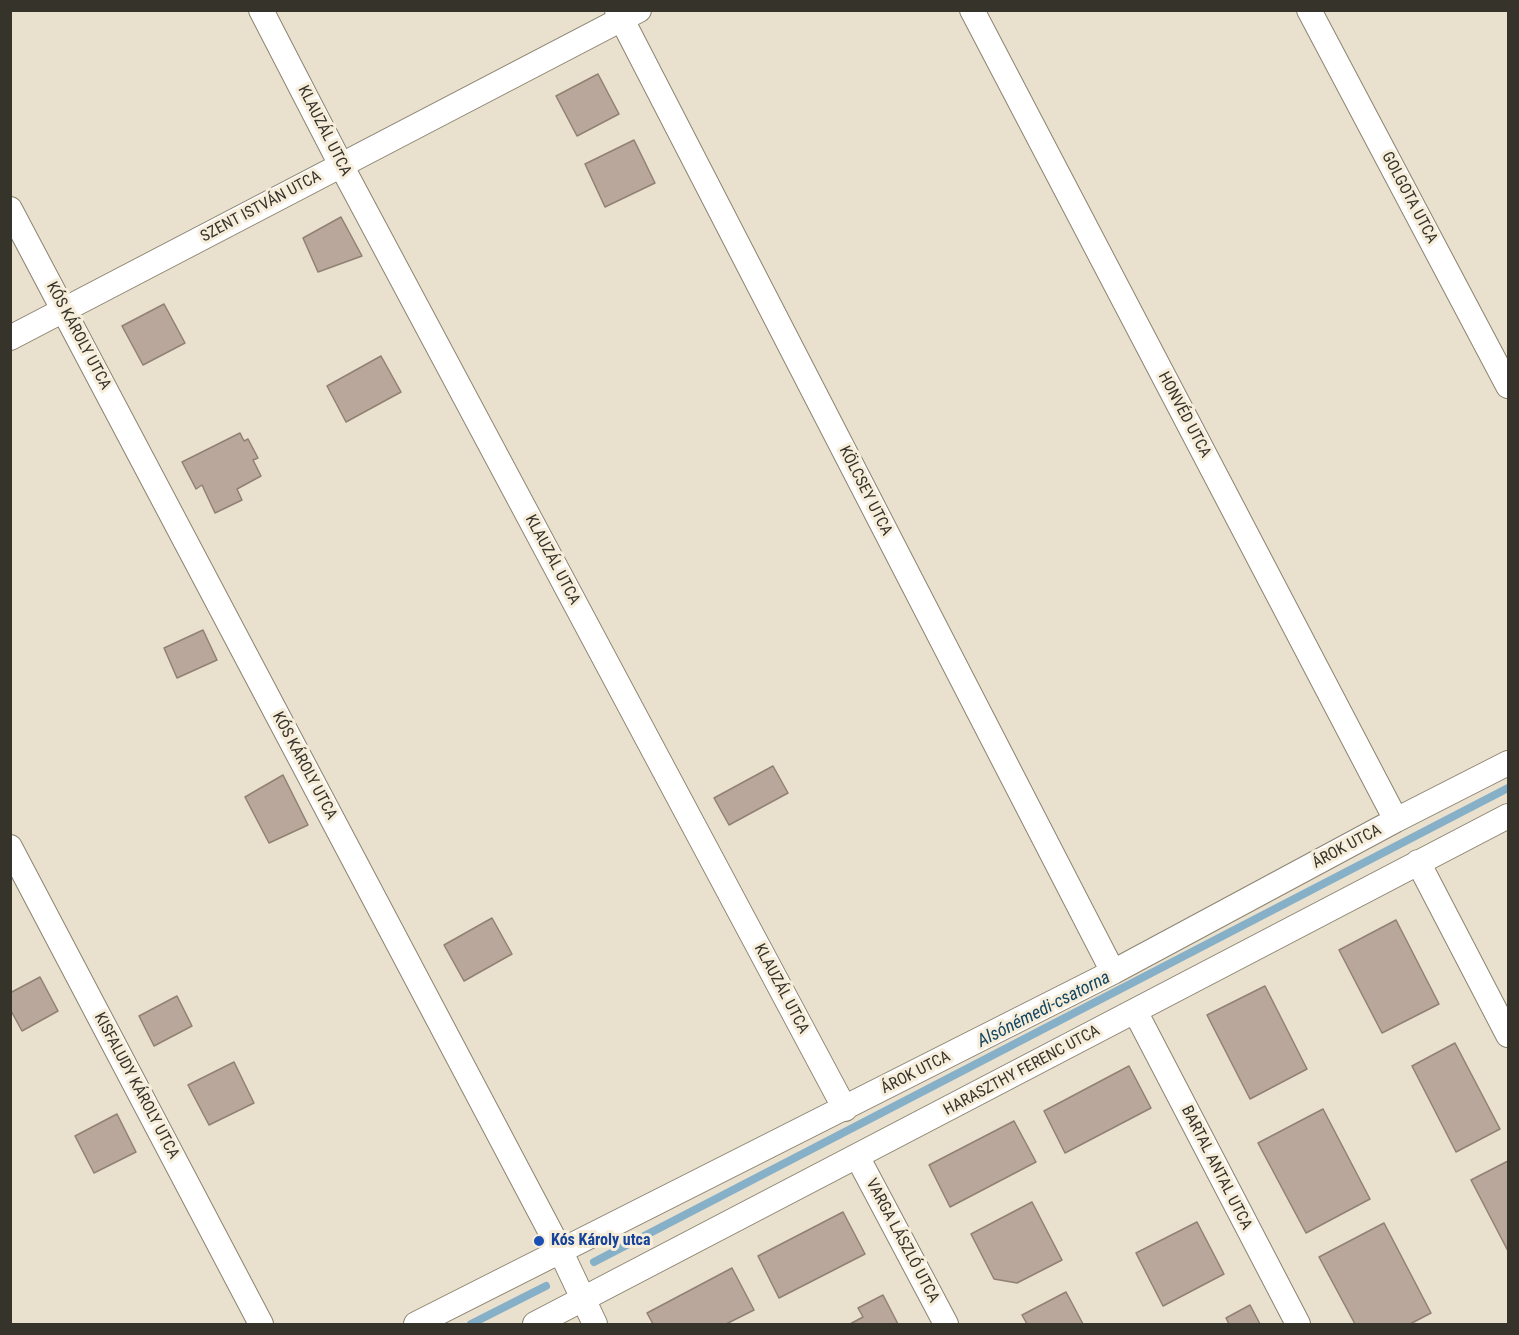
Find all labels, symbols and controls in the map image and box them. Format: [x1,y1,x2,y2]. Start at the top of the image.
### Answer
street label: KLAUZÁL UTCA [293,83,355,179]
street label: GOLGOTA UTCA [1377,149,1441,247]
street label: SZENT ISTVÁN UTCA [197,167,325,247]
street label: KÓS KÁROLY UTCA [42,279,114,393]
street label: HONVÉD UTCA [1153,369,1215,461]
street label: KÖLCSEY UTCA [834,443,896,539]
street label: KLAUZÁL UTCA [520,512,584,608]
street label: KÓS KÁROLY UTCA [268,709,340,823]
street label: ÁROK UTCA [1309,821,1385,873]
street label: KLAUZÁL UTCA [749,941,813,1037]
water label: Alsónémedi-csatorna [974,967,1114,1053]
street label: KISFALUDY KÁROLY UTCA [89,1010,183,1162]
street label: HARASZTHY FERENC UTCA [941,1022,1103,1120]
street label: ÁROK UTCA [878,1047,954,1099]
street label: BARTAL ANTAL UTCA [1176,1103,1256,1233]
street label: VARGA LÁSZLÓ UTCA [861,1176,943,1306]
place label: Kós Károly utca [551,1231,650,1251]
marker: Kós Károly utca [532,1234,546,1248]

